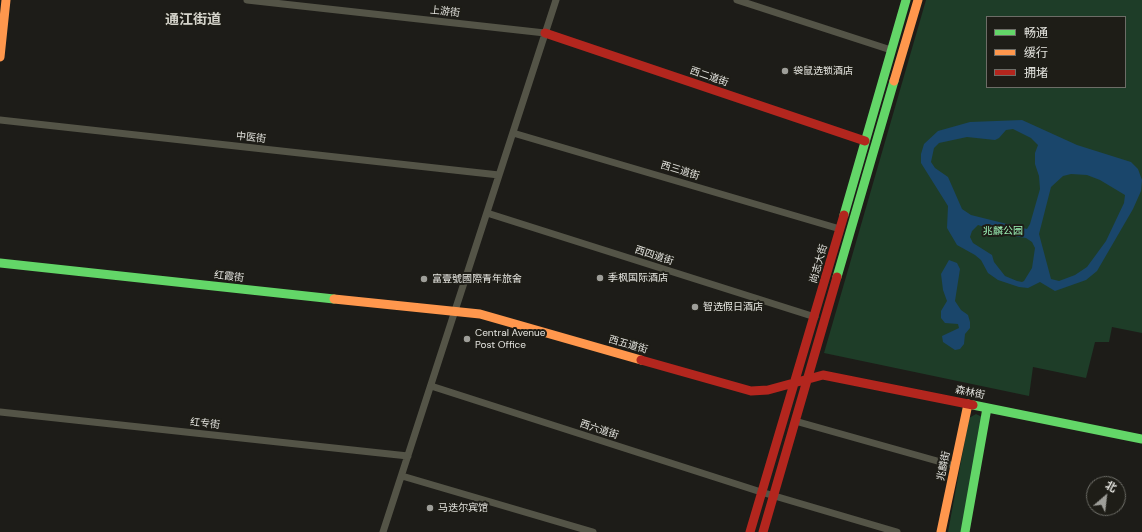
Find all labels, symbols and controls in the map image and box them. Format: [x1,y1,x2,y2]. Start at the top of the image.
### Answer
street label: 上游街 [429,4,461,20]
district label: 通江街道 [165,12,221,28]
legend [986,16,1126,88]
text: 畅通 [1024,25,1048,41]
text: 缓行 [1024,45,1048,61]
street label: 西二道街 [688,65,730,89]
place label: 袋鼠选锁酒店 [793,65,853,77]
text: 拥堵 [1024,65,1048,81]
marker: 袋鼠选锁酒店 [780,66,790,76]
street label: 中医街 [235,130,267,146]
street label: 西三道街 [659,159,701,183]
park label: 兆麟公园 [983,225,1023,237]
street label: 尚志大街 [808,243,830,285]
street label: 西四道街 [633,244,675,268]
street label: 红霞街 [213,269,245,285]
place label: 季枫国际酒店 [608,272,668,284]
place label: 富壹號國際青年旅舍 [432,273,522,285]
marker: 季枫国际酒店 [595,273,605,283]
marker: 富壹號國際青年旅舍 [419,274,429,284]
place label: 智选假日酒店 [703,301,763,313]
marker: 智选假日酒店 [690,302,700,312]
place label: Central Avenue Post Office [475,327,546,350]
marker: Central Avenue Post Office [462,334,472,344]
street label: 西五道街 [607,334,649,356]
street label: 森林街 [954,384,986,402]
street label: 红专街 [189,416,221,432]
street label: 西六道街 [578,418,620,442]
street label: 兆麟街 [935,450,953,482]
north arrow [1086,476,1126,516]
text: 北 [1103,478,1119,495]
place label: 马迭尔宾馆 [438,502,488,514]
marker: 马迭尔宾馆 [425,503,435,513]

